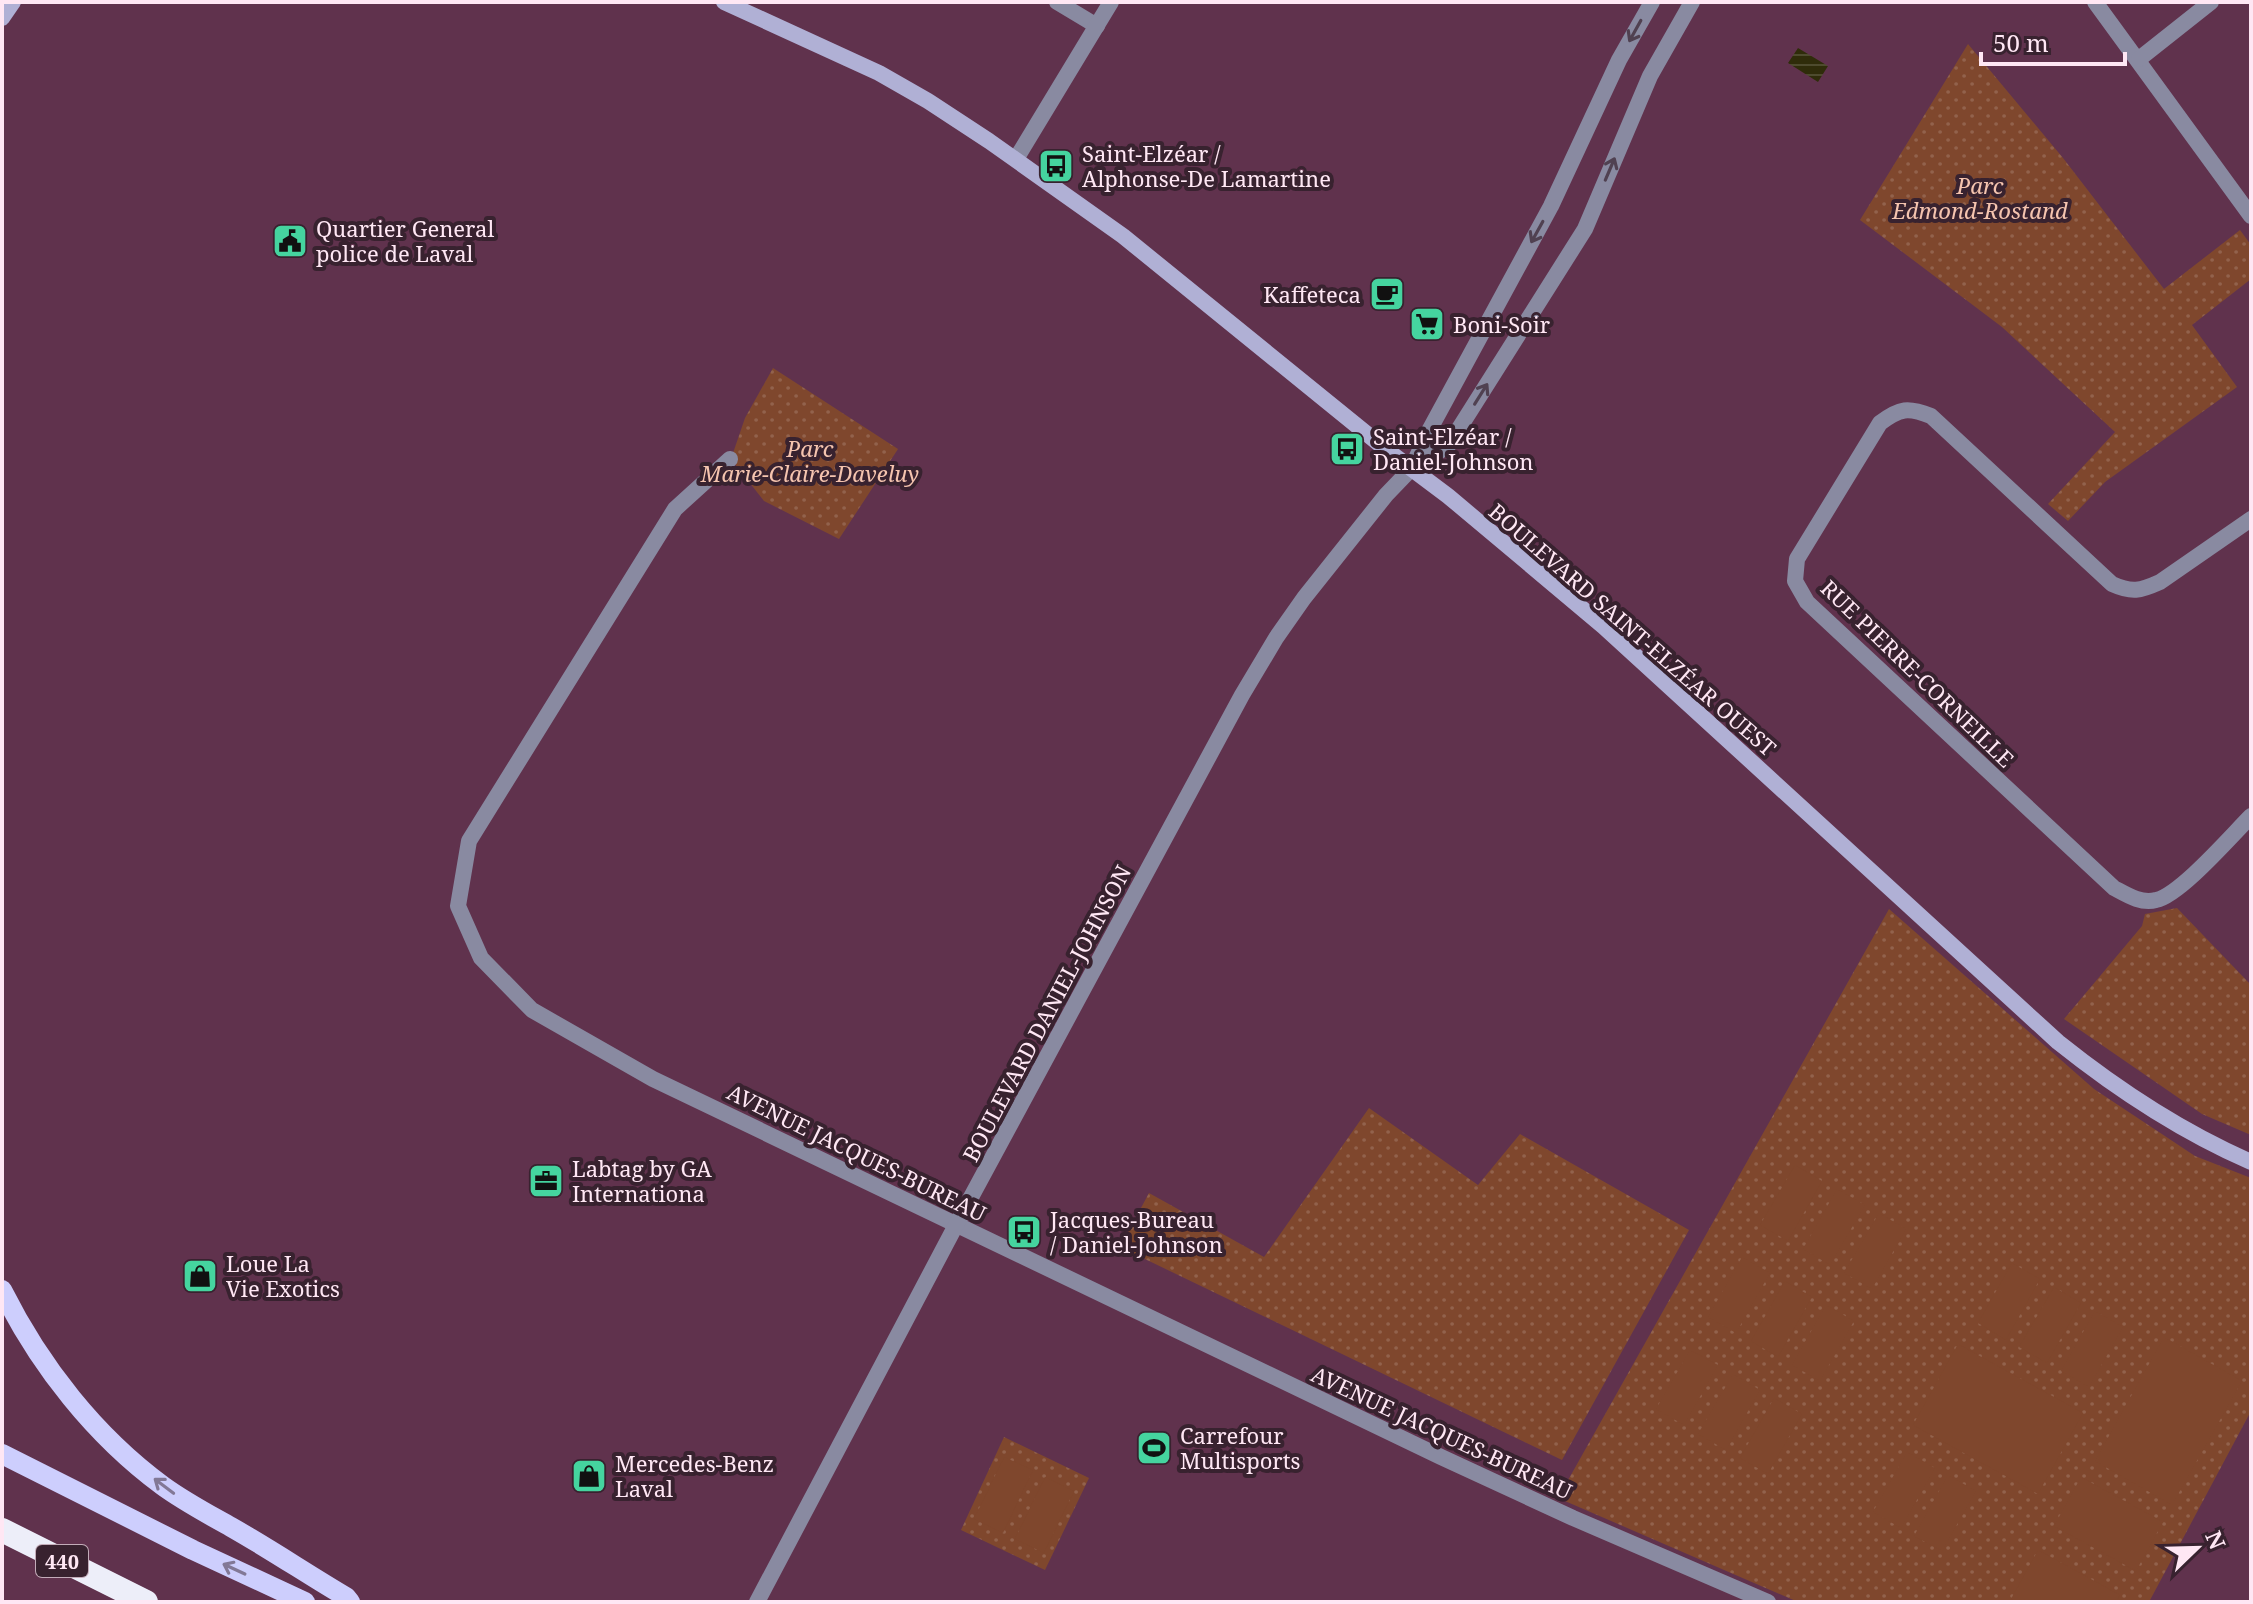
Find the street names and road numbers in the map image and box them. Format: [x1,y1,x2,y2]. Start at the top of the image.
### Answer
street label: BOULEVARD SAINT-ELZÉAR OUEST [1483,496,1783,762]
street label: RUE PIERRE-CORNEILLE [1815,573,2021,773]
street label: BOULEVARD DANIEL-JOHNSON [955,859,1137,1167]
street label: AVENUE JACQUES-BUREAU [723,1076,992,1228]
street label: AVENUE JACQUES-BUREAU [1307,1358,1577,1506]
road number: 440 [36,1545,88,1577]

